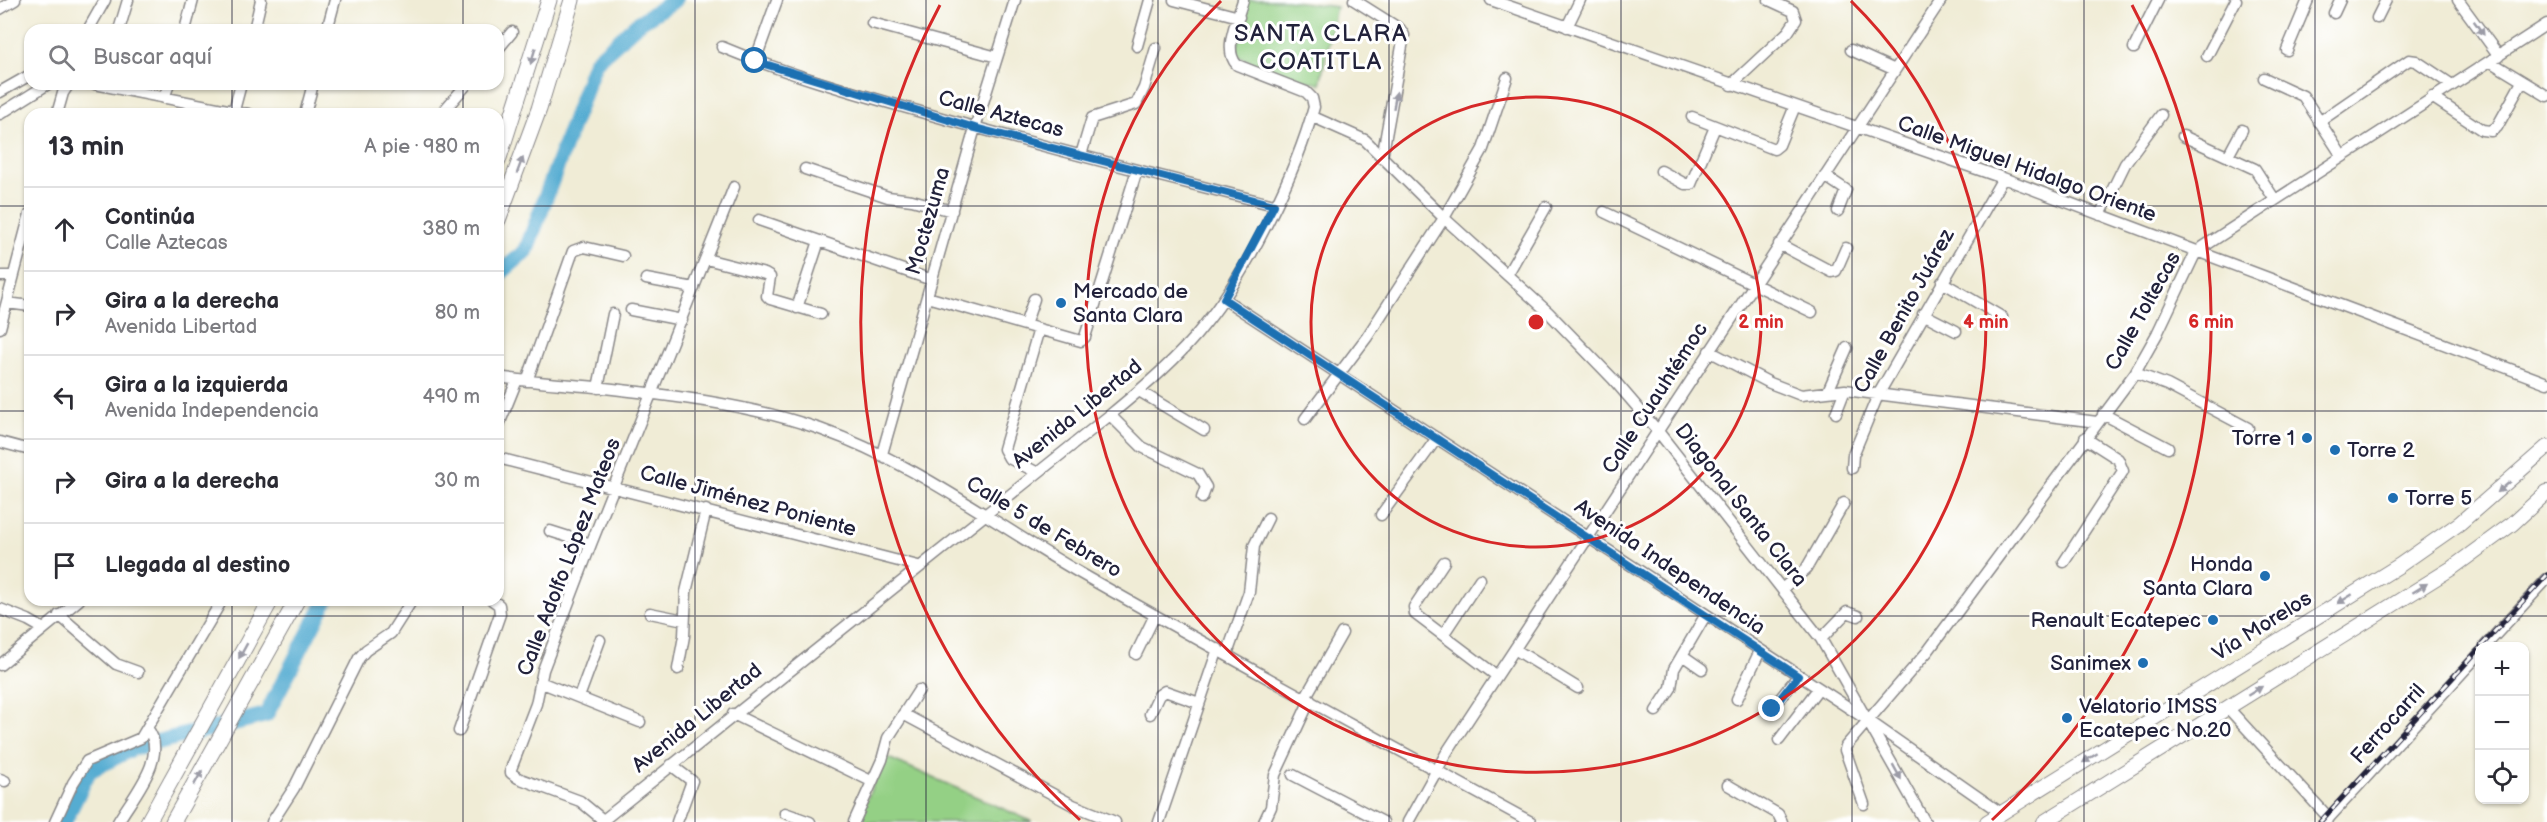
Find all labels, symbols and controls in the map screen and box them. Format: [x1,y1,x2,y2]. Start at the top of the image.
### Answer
district label: SANTA CLARA COATITLA [1234,19,1408,76]
one-way arrow [2473,20,2485,36]
search box [24,24,504,90]
icon: search [45,41,78,74]
text: Buscar aquí [93,44,212,71]
one-way arrow [528,47,537,65]
route start [741,47,767,73]
street label: Calle Aztecas [936,85,1066,143]
one-way arrow [1390,91,1399,110]
street label: Calle Miguel Hidalgo Oriente [1894,111,2160,227]
text: 13 min [48,132,124,163]
text: A pie · 980 m [364,135,480,159]
one-way arrow [515,156,525,174]
street label: Moctezuma [901,164,955,278]
text: Continúa [105,204,195,231]
icon: ahead [48,213,81,246]
text: 380 m [422,217,480,241]
street label: Calle Benito Juárez [1848,224,1960,398]
text: Calle Aztecas [105,231,228,255]
street label: Calle Toltecas [2100,247,2186,375]
place label: Mercado de Santa Clara [1073,279,1188,328]
text: Gira a la derecha [105,288,279,315]
marker: Mercado de Santa Clara [1054,296,1068,310]
icon: right [48,297,81,330]
text: 80 m [435,301,480,325]
centre of rings [1526,312,1546,332]
text: 2 min [1738,312,1784,333]
text: 4 min [1963,312,2009,333]
text: 6 min [2188,312,2234,333]
text: Avenida Libertad [105,315,257,339]
street label: Calle Cuauhtémoc [1597,318,1713,478]
street label: Avenida Libertad [1007,354,1147,474]
text: Gira a la izquierda [105,372,289,399]
icon: left [48,381,81,414]
text: 490 m [423,385,480,409]
text: Avenida Independencia [105,399,319,423]
street label: Diagonal Santa Clara [1670,418,1812,592]
place label: Torre 1 [2232,426,2295,451]
marker: Torre 1 [2300,431,2314,445]
street label: Calle Adolfo López Mateos [512,434,626,680]
place label: Torre 2 [2347,438,2415,463]
marker: Torre 2 [2328,443,2342,457]
street label: Calle Jiménez Poniente [637,460,859,542]
icon: right [48,465,81,498]
text: Gira a la derecha [105,468,279,495]
text: 30 m [434,469,480,493]
street label: Calle 5 de Febrero [962,471,1126,583]
one-way arrow [2497,480,2512,493]
place label: Torre 5 [2405,486,2472,511]
marker: Torre 5 [2386,491,2400,505]
street label: Avenida Independencia [1570,494,1770,640]
icon: arrive [48,549,81,582]
text: Llegada al destino [105,552,290,579]
place label: Honda Santa Clara [2143,552,2253,601]
marker: Honda Santa Clara [2258,569,2272,583]
one-way arrow [2412,583,2428,594]
street label: Vía Morelos [2208,586,2316,666]
one-way arrow [2337,594,2353,605]
place label: Renault Ecatepec [2030,608,2201,633]
marker: Renault Ecatepec [2206,613,2220,627]
map controls [2475,642,2529,804]
button: + [2475,642,2529,696]
one-way arrow [238,643,248,660]
place label: Sanimex [2050,651,2131,676]
marker: Sanimex [2136,656,2150,670]
street label: Avenida Libertad [627,658,767,778]
street label: Ferrocarril [2346,679,2430,769]
one-way arrow [2247,686,2263,697]
place label: Velatorio IMSS Ecatepec No.20 [2079,694,2231,743]
route end [1758,695,1784,721]
button: − [2475,696,2529,750]
marker: Velatorio IMSS Ecatepec No.20 [2060,711,2074,725]
button: locate [2475,750,2529,804]
one-way arrow [2082,752,2098,763]
one-way arrow [1892,763,1902,780]
one-way arrow [192,770,203,786]

